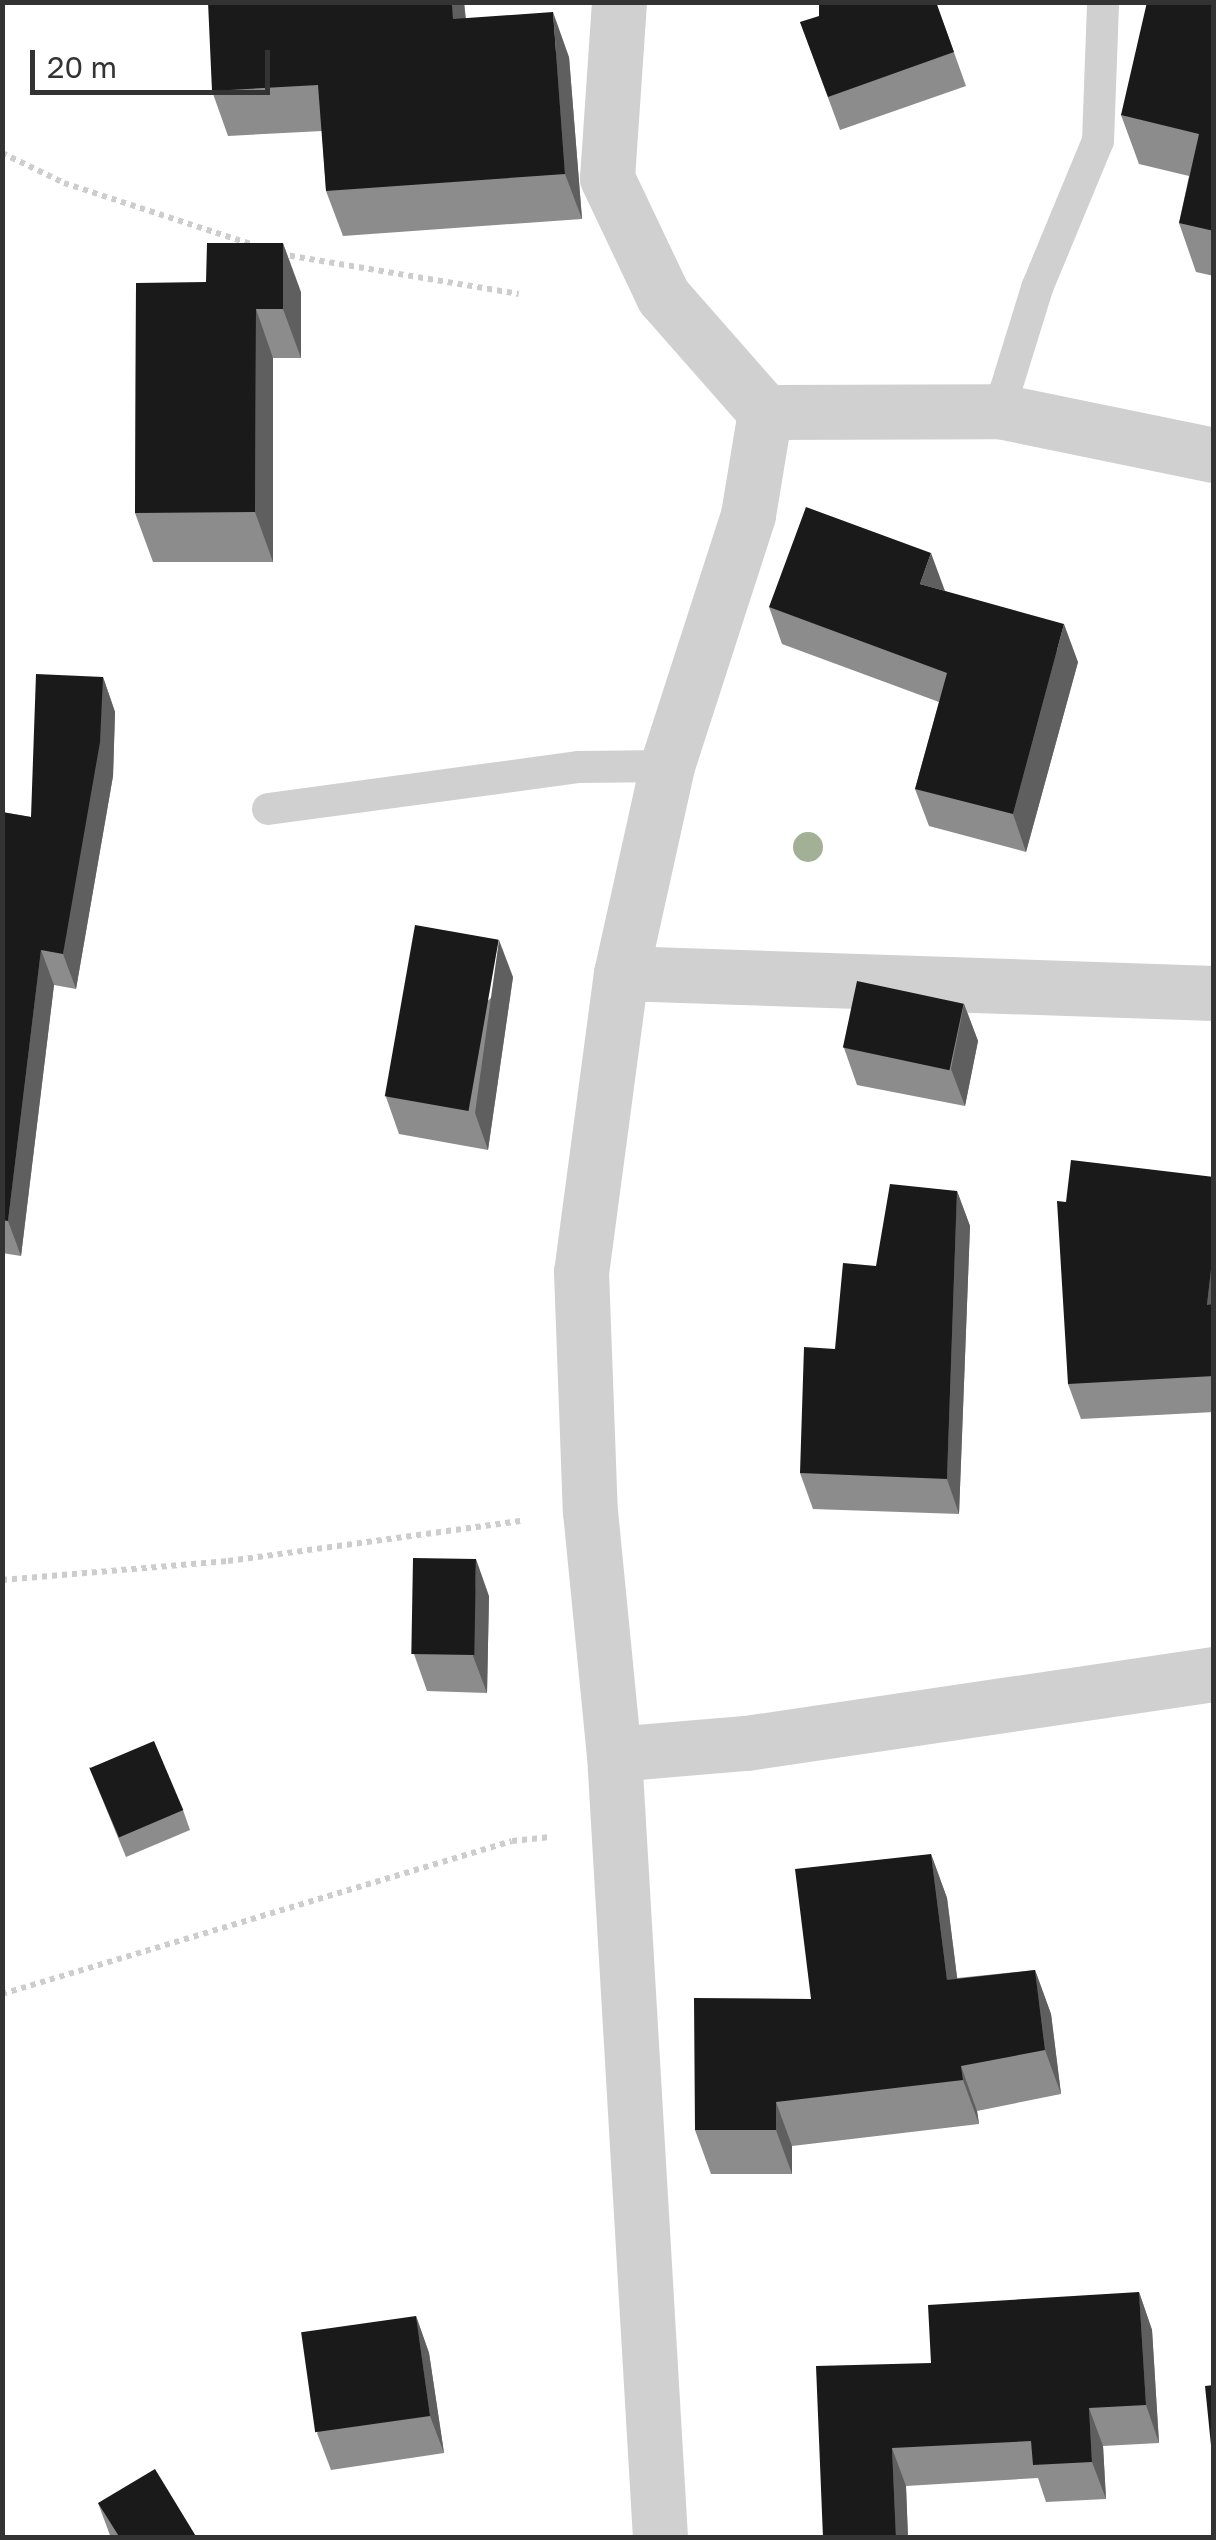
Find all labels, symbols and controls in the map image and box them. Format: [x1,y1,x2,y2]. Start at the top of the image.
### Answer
scale bar [35,30,275,92]
text: 20 m [47,49,117,85]

